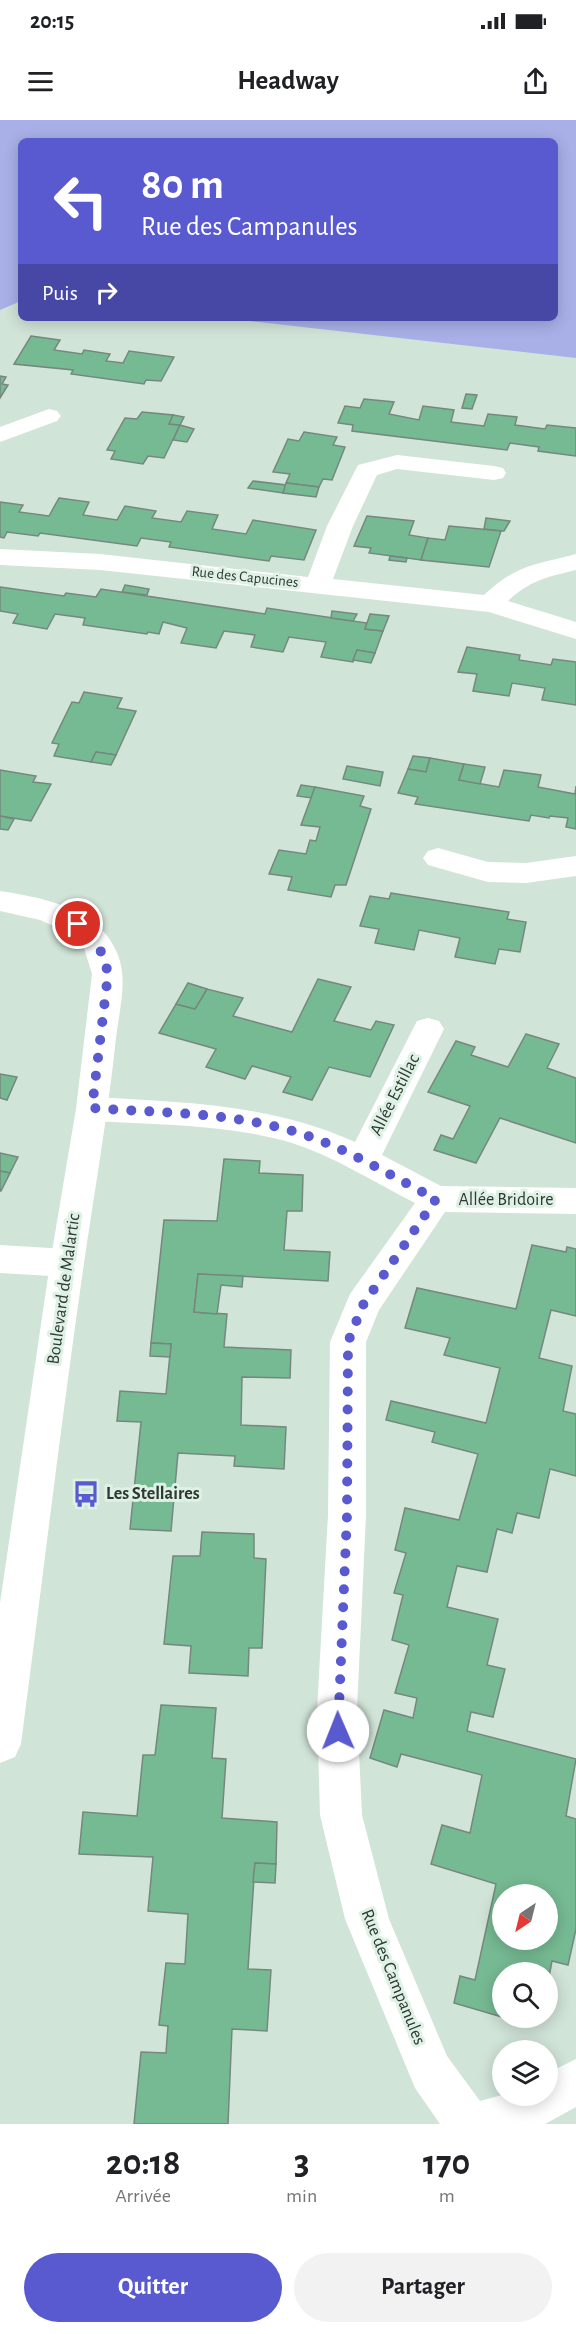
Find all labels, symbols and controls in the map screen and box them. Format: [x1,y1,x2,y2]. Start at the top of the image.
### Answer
text: 20:15 [30,10,74,32]
icon: menu [24,65,57,98]
icon: share [519,65,552,98]
text: Headway [237,67,339,94]
icon: left [42,162,120,240]
text: 80 m [141,164,224,206]
text: Rue des Campanules [141,213,358,240]
icon: right [90,276,123,309]
text: Puis [42,282,78,304]
street label: Rue des Capucines [191,564,299,590]
pin [52,898,103,949]
icon: arrive [61,907,94,940]
street label: Allée Estillac [367,1051,423,1138]
street label: Allée Bridoire [458,1191,554,1209]
street label: Boulevard de Malartic [44,1212,84,1366]
bus stop icon: Les Stellaires [71,1479,101,1509]
place label: Les Stellaires [106,1485,200,1503]
position arrow [306,1699,370,1763]
north arrow [492,1884,558,1950]
map controls [492,1884,558,2106]
street label: Rue des Campanules [358,1907,428,2047]
button: search [492,1962,558,2028]
button: layers [492,2040,558,2106]
text: 20:18 [106,2145,180,2181]
text: 3 [294,2145,309,2181]
text: 170 [423,2145,470,2181]
text: Arrivée [115,2186,171,2206]
text: min [286,2186,317,2206]
text: m [439,2186,455,2206]
button: Quitter [24,2253,282,2322]
button: Partager [294,2253,552,2322]

